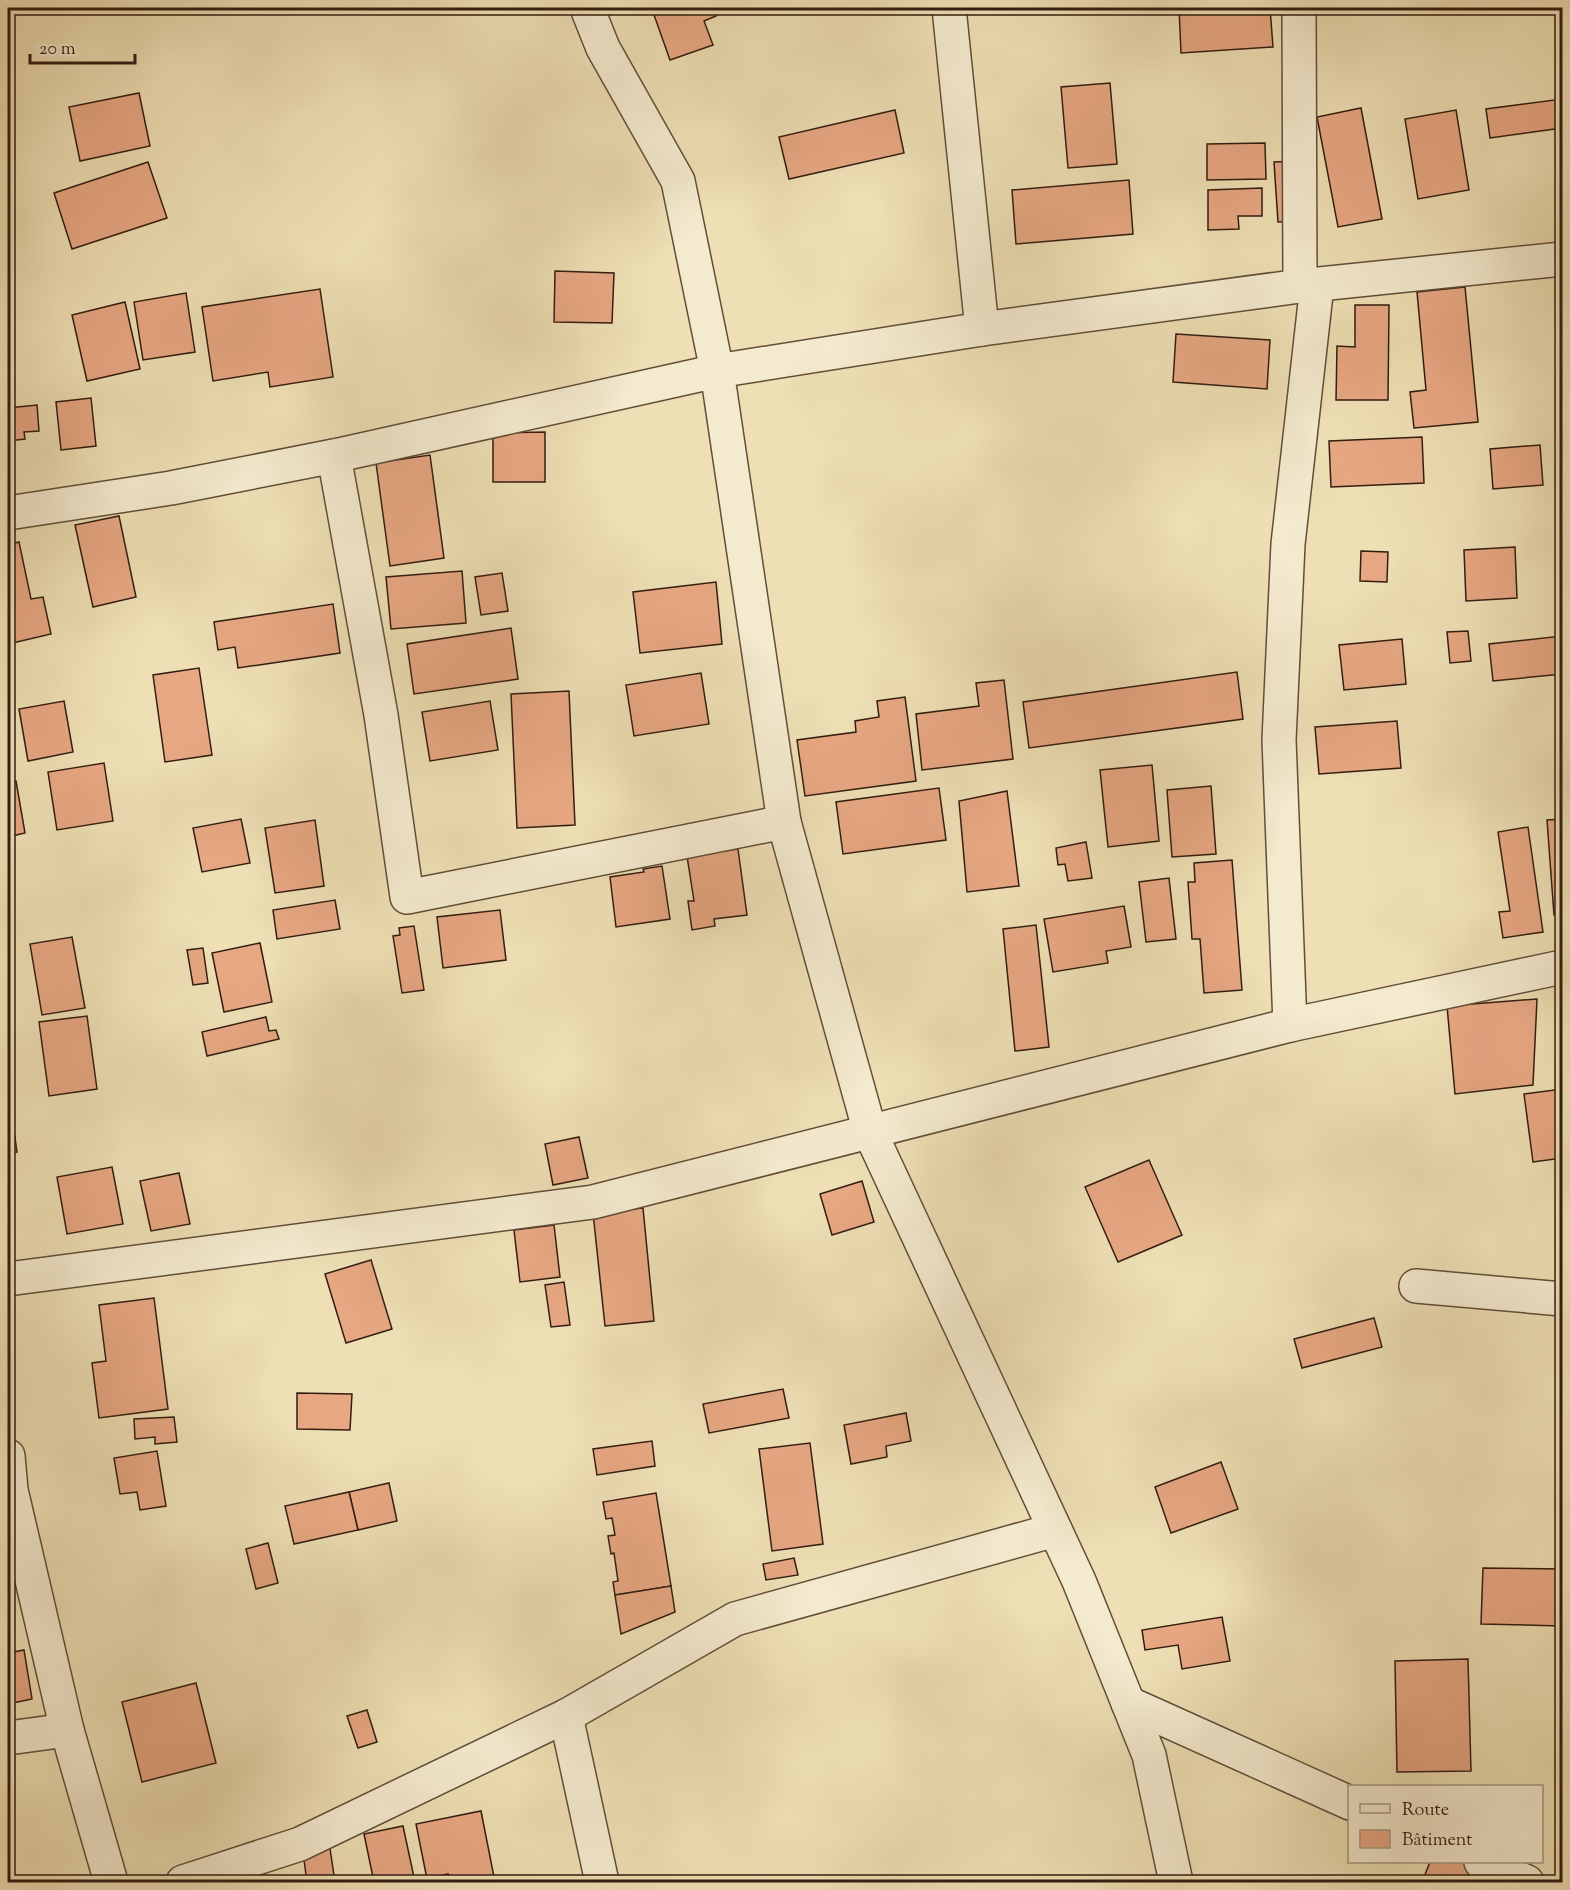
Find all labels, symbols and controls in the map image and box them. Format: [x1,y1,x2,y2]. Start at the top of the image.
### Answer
scale bar [30,27,135,65]
text: 20 m [39,37,76,63]
legend [1348,1785,1543,1863]
text: Route [1402,1798,1449,1824]
text: Bâtiment [1402,1828,1472,1854]

